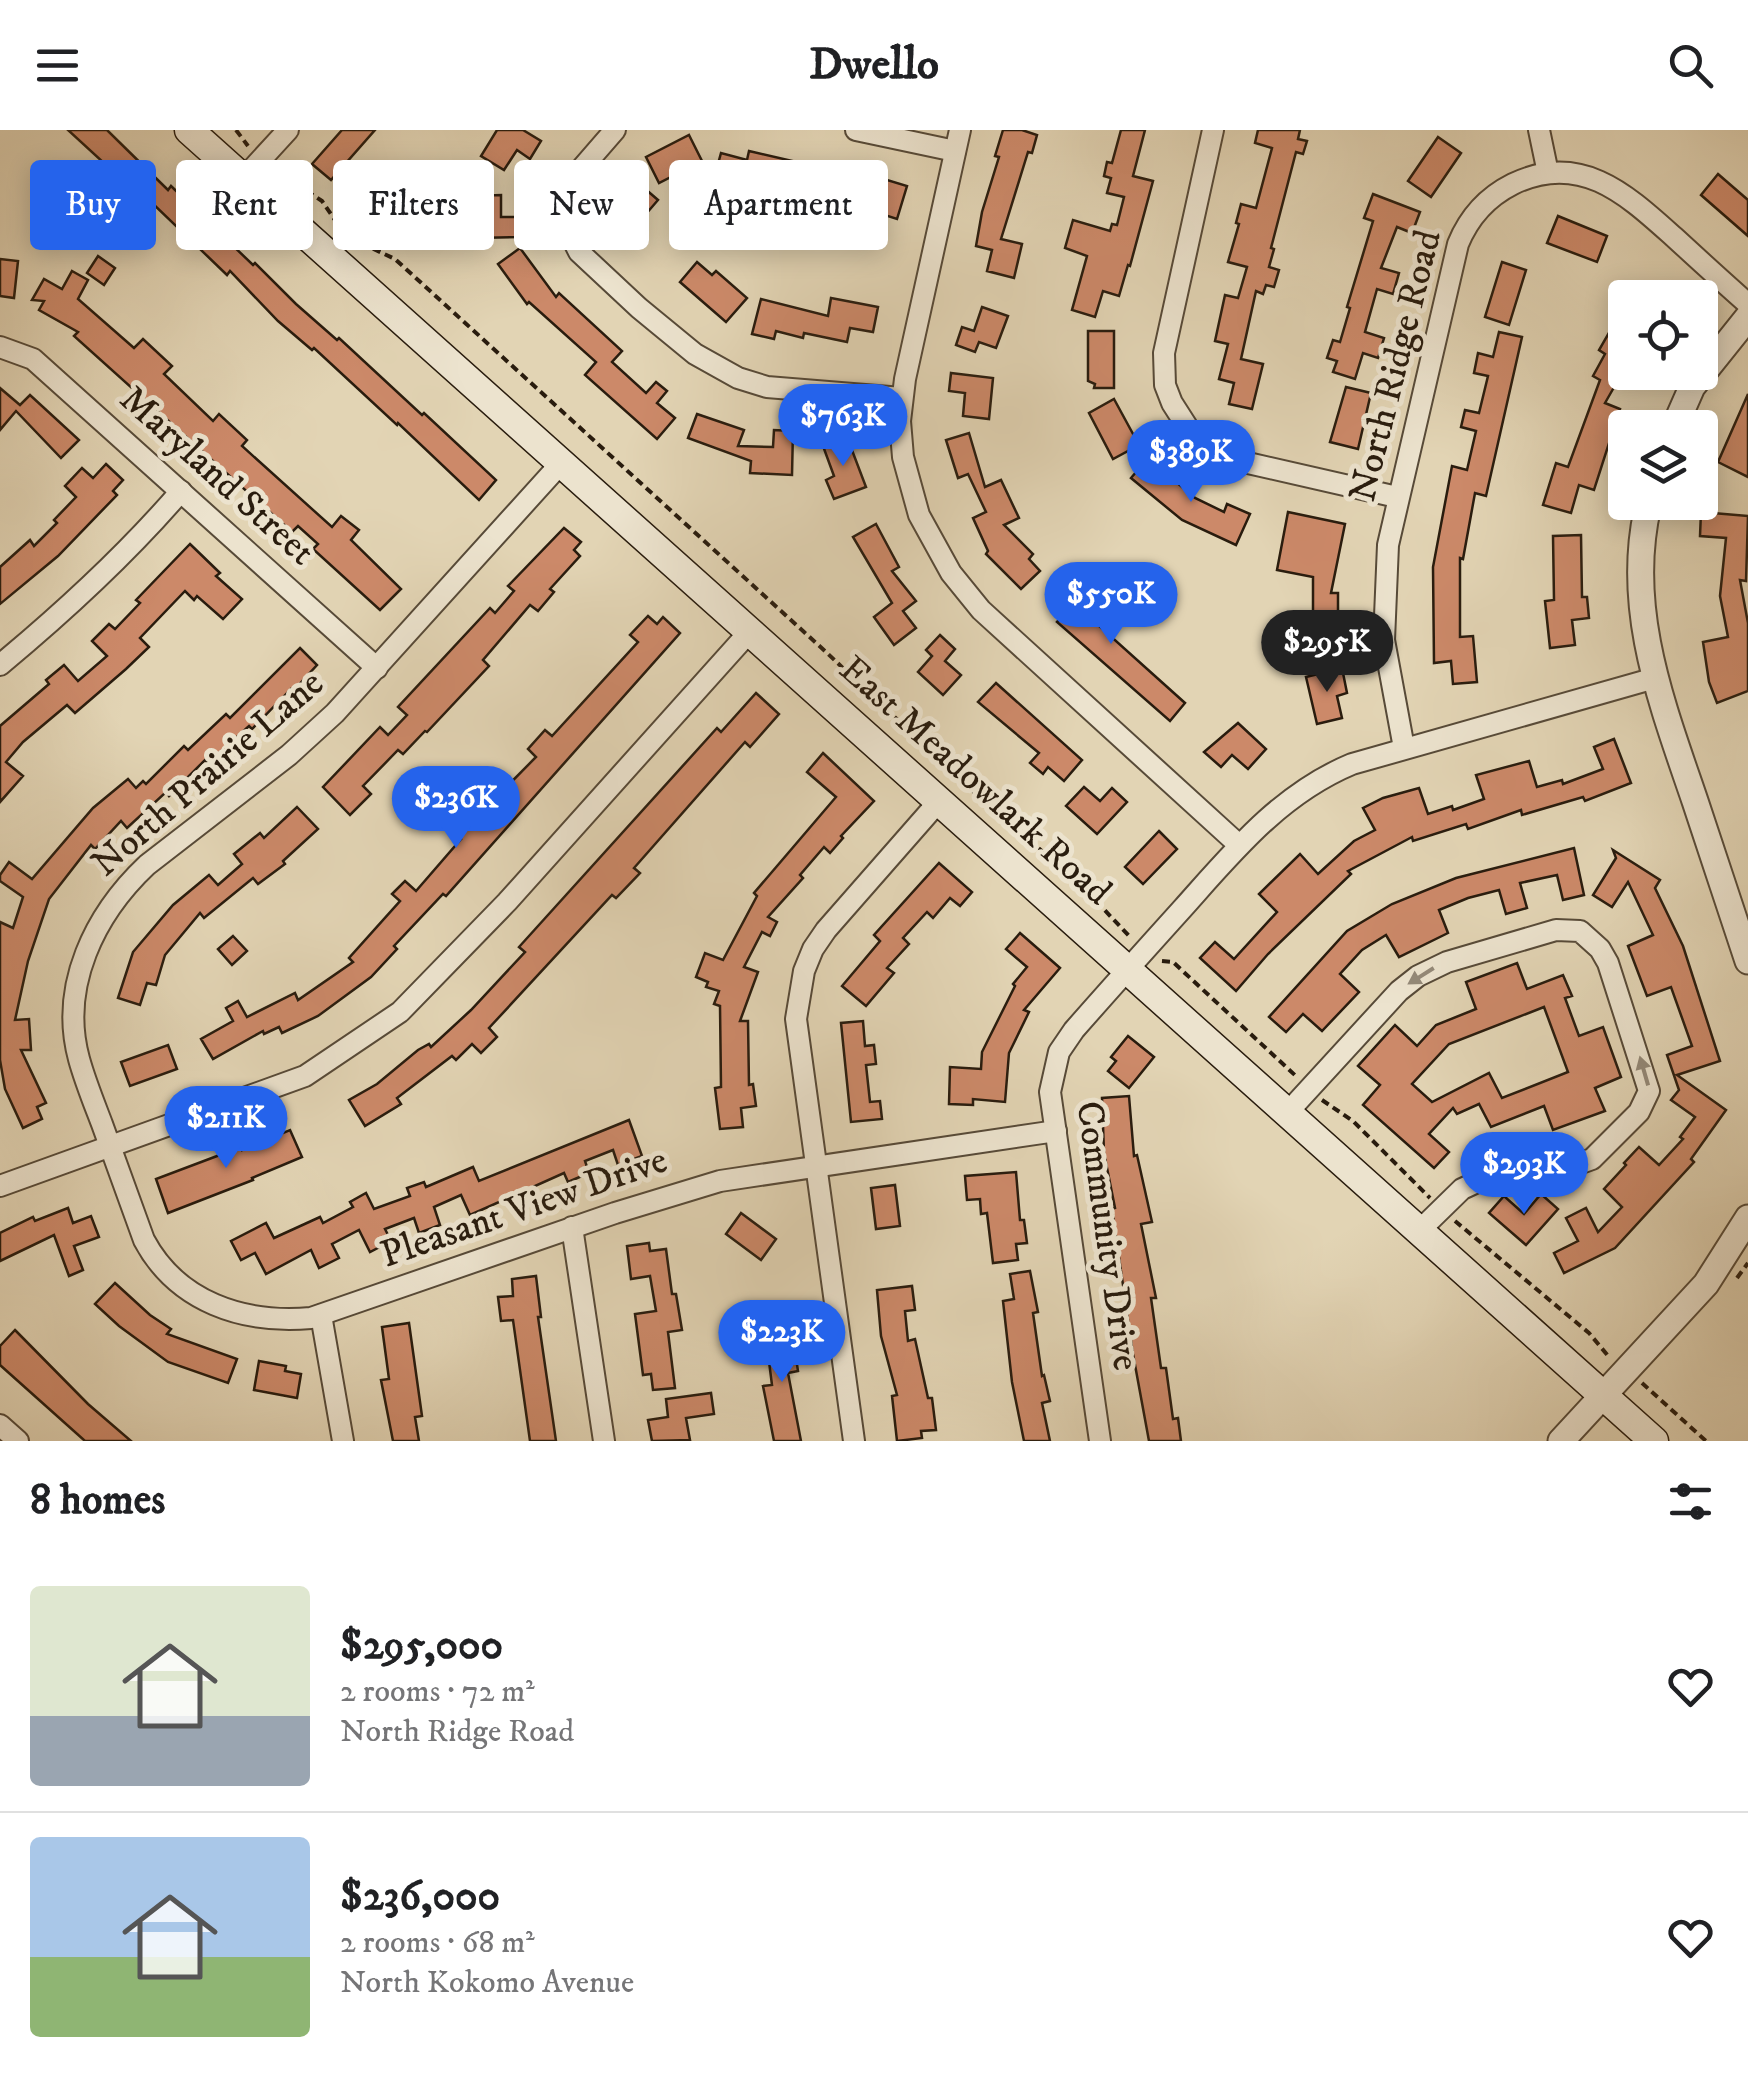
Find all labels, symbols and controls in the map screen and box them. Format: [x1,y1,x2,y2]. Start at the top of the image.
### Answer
text: Dwello [809,37,939,93]
icon: menu [30,38,85,93]
icon: search [1663,38,1718,93]
chip: Buy [30,160,156,250]
chip: Rent [176,160,313,250]
chip: Filters [333,160,494,250]
chip: New [514,160,649,250]
chip: Apartment [669,160,888,250]
street label: North Ridge Road [1339,225,1453,507]
map controls [1608,280,1718,520]
button: locate [1608,280,1718,390]
street label: Maryland Street [109,376,325,576]
pin: $763K [773,384,913,469]
text: $763K [800,396,886,436]
button: layers [1608,410,1718,520]
pin: $389K [1121,420,1261,505]
text: $389K [1149,432,1233,472]
pin: $550K [1041,562,1181,647]
text: $550K [1067,574,1155,614]
pin: $295K [1257,610,1397,695]
text: $295K [1283,622,1371,662]
street label: East Meadowlark Road [829,646,1121,916]
street label: North Prairie Lane [82,660,334,888]
pin: $236K [386,766,526,851]
text: $236K [414,778,498,818]
one-way arrow [1407,966,1434,985]
one-way arrow [1636,1055,1651,1086]
pin: $211K [156,1086,296,1171]
text: $211K [186,1098,266,1138]
street label: Community Drive [1064,1098,1150,1374]
pin: $293K [1454,1132,1594,1217]
street label: Pleasant View Drive [374,1136,674,1280]
text: $293K [1482,1144,1566,1184]
pin: $223K [712,1300,852,1385]
text: $223K [740,1312,824,1352]
icon: filters [1663,1474,1718,1529]
text: 8 homes [30,1475,165,1527]
text: $295,000 [340,1620,503,1672]
icon: home [110,1626,230,1746]
icon: heart [1663,1659,1718,1714]
text: 2 rooms · 72 m² [340,1672,535,1712]
text: North Ridge Road [340,1712,574,1752]
text: $236,000 [340,1871,500,1923]
icon: home [110,1877,230,1997]
icon: heart [1663,1910,1718,1965]
text: 2 rooms · 68 m² [340,1923,535,1963]
text: North Kokomo Avenue [340,1963,634,2003]

